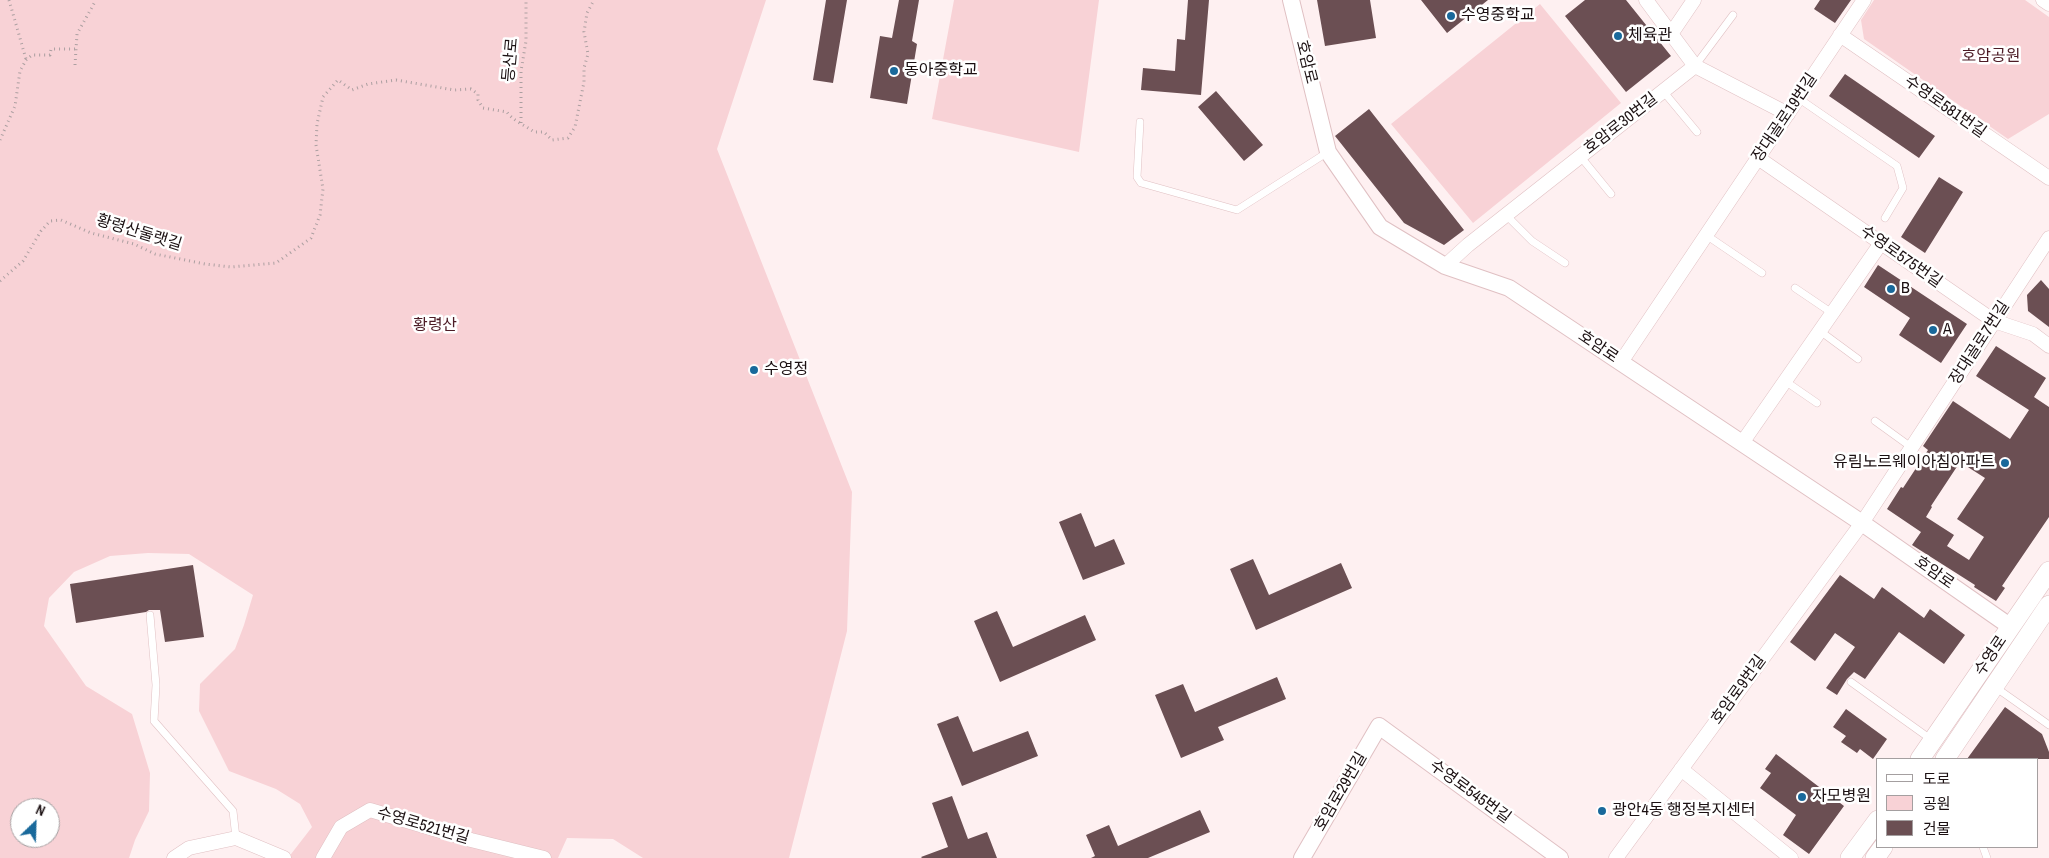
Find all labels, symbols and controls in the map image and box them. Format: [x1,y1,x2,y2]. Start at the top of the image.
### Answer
place label: 수영중학교 [1461,6,1535,26]
marker: 수영중학교 [1445,10,1457,22]
place label: 체육관 [1628,26,1672,46]
marker: 체육관 [1612,30,1624,42]
street label: 등산로 [500,37,522,83]
street label: 호암로 [1291,38,1321,86]
park label: 호암공원 [1962,47,2020,67]
place label: 동아중학교 [904,61,978,81]
marker: 동아중학교 [888,65,900,77]
street label: 장대골로19번길 [1748,70,1822,166]
street label: 수영로581번길 [1900,72,1990,142]
street label: 호암로30번길 [1580,89,1662,159]
street label: 황령산둘랫길 [94,211,184,255]
street label: 수영로575번길 [1856,222,1946,292]
place label: B [1901,279,1910,299]
marker: B [1885,283,1897,295]
street label: 장대골로7번길 [1946,298,2014,388]
park label: 황령산 [413,316,457,336]
place label: A [1943,320,1952,340]
marker: A [1927,324,1939,336]
street label: 호암로 [1574,327,1622,367]
place label: 수영정 [764,360,808,380]
marker: 수영정 [748,364,760,376]
place label: 유림노르웨이아침아파트 [1833,453,1995,473]
marker: 유림노르웨이아침아파트 [1999,457,2011,469]
street label: 호암로 [1910,552,1958,594]
street label: 수영로 [1971,632,2011,680]
street label: 호암로9번길 [1707,652,1771,728]
street label: 호암로29번길 [1311,749,1371,835]
street label: 수영로545번길 [1426,756,1514,828]
legend [1876,758,2039,848]
text: 도로 [1923,768,1951,789]
place label: 자모병원 [1812,787,1871,807]
marker: 자모병원 [1796,791,1808,803]
text: 공원 [1923,793,1951,814]
north arrow [10,798,60,848]
text: N [33,800,48,820]
place label: 광안4동 행정복지센터 [1612,801,1755,821]
street label: 수영로521번길 [374,804,472,848]
marker: 광안4동 행정복지센터 [1596,805,1608,817]
text: 건물 [1923,818,1951,839]

